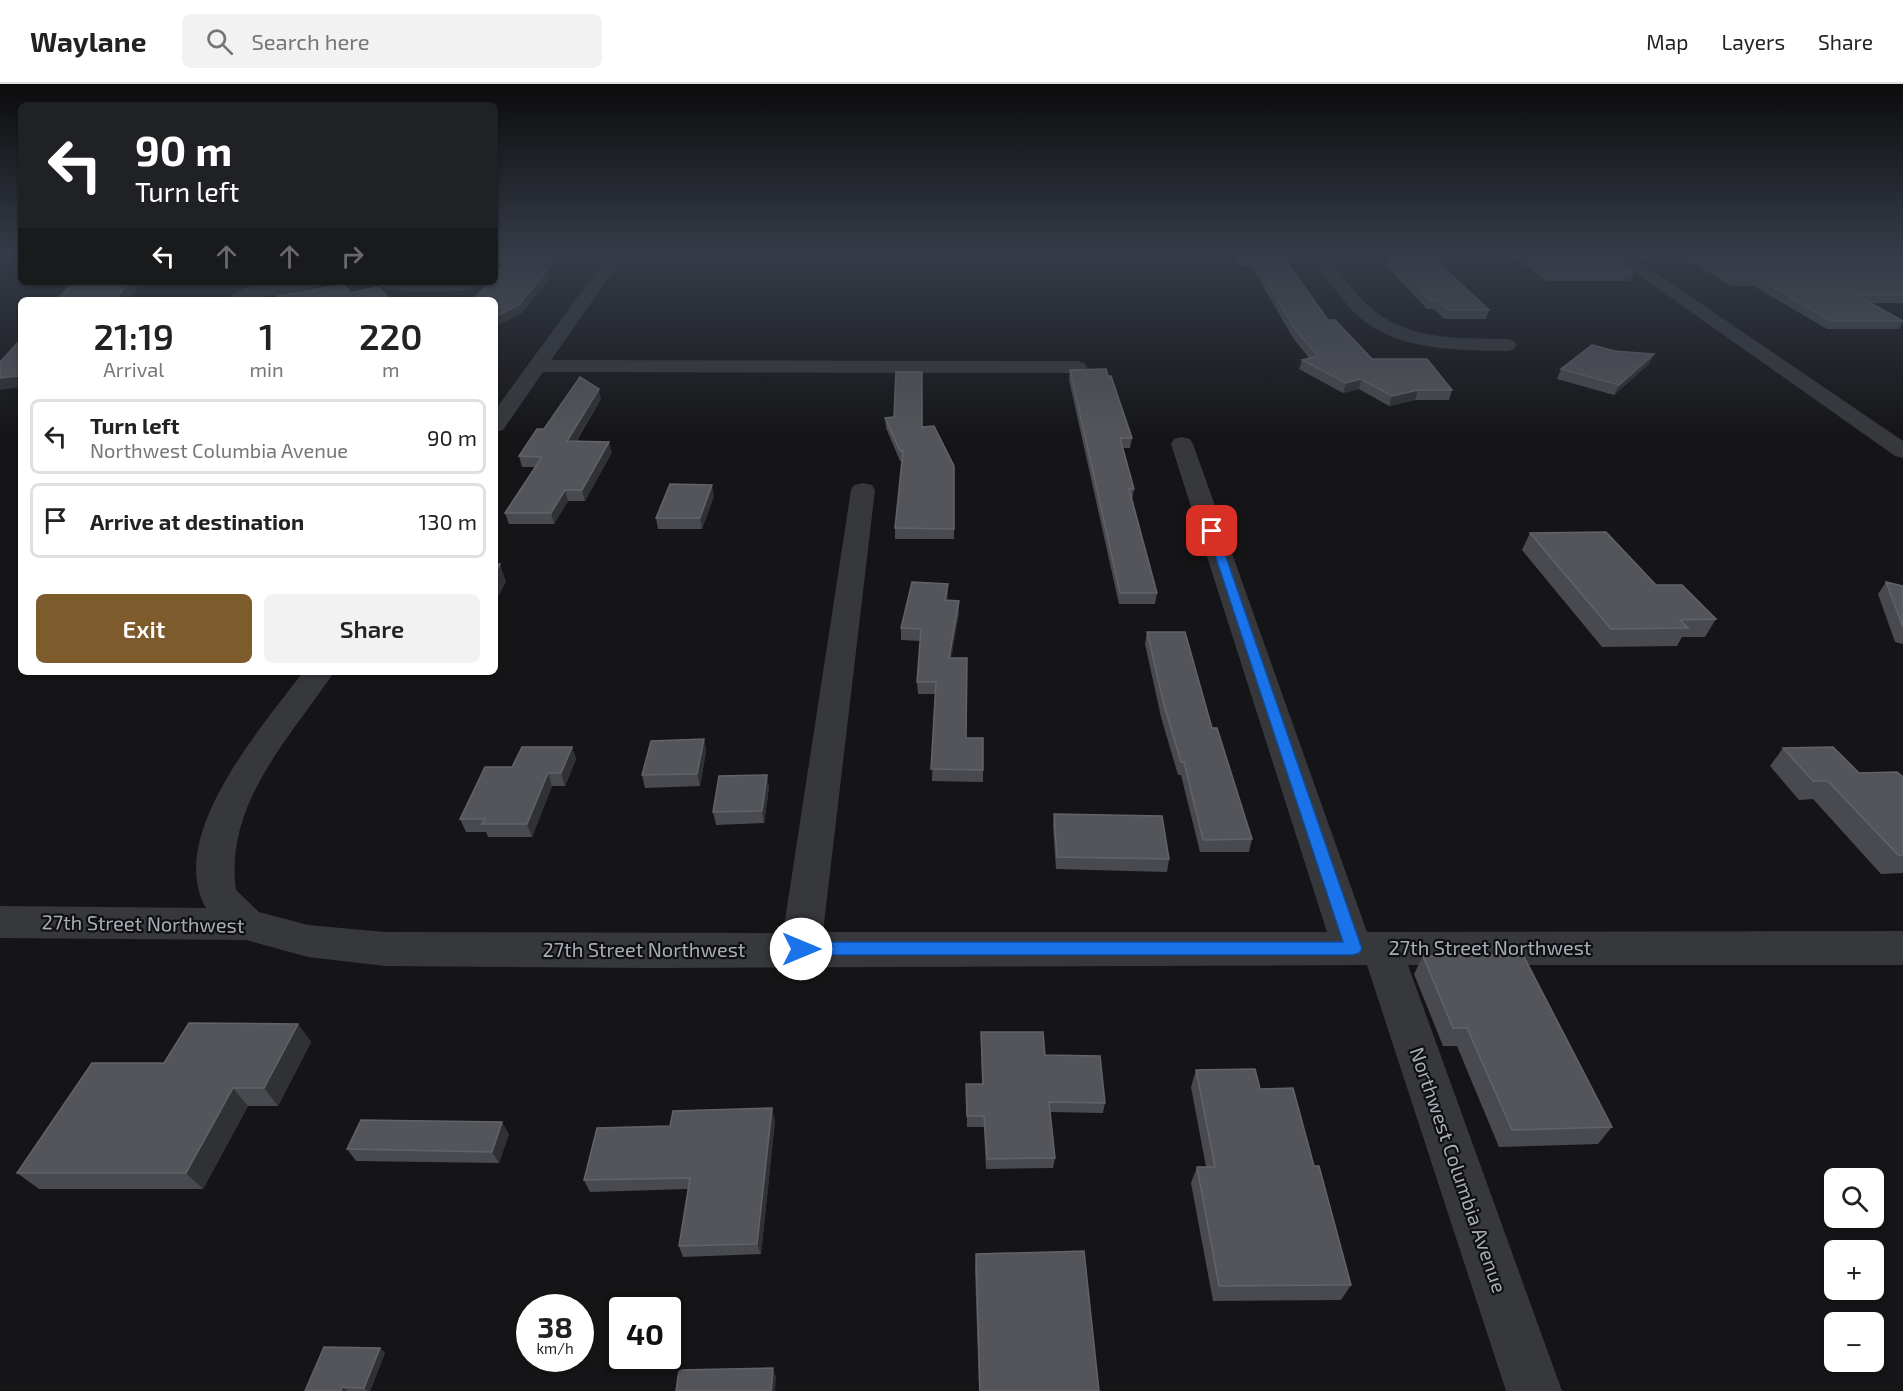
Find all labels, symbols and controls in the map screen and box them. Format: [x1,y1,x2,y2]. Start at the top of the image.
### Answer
search box [182,14,602,68]
text: Waylane [30,24,146,58]
icon: search [203,25,236,58]
text: Search here [251,28,370,54]
text: Map [1646,29,1688,54]
text: Layers [1721,29,1785,54]
text: Share [1818,29,1873,54]
text: 90 m [135,124,232,174]
icon: left [36,126,114,204]
text: Turn left [135,175,239,207]
icon: left [147,240,180,273]
icon: ahead [210,240,243,273]
icon: ahead [273,240,306,273]
icon: right [336,240,369,273]
text: 21:19 [93,314,174,357]
text: 1 [259,314,274,357]
text: 220 [359,314,423,357]
text: Arrival [103,357,164,381]
text: min [249,357,284,381]
text: m [382,357,400,381]
text: Turn left [90,412,179,438]
icon: left [39,420,72,453]
text: 90 m [427,424,477,450]
text: Northwest Columbia Avenue [90,438,348,462]
icon: arrive [39,504,72,537]
pin [1186,505,1237,556]
text: Arrive at destination [90,508,304,534]
text: 130 m [419,508,477,534]
icon: arrive [1195,514,1228,547]
button: Exit [36,594,252,663]
button: Share [264,594,480,663]
street label: 27th Street Northwest [41,909,245,937]
position arrow [769,917,833,981]
street label: 27th Street Northwest [1389,935,1592,959]
street label: 27th Street Northwest [543,937,746,961]
street label: Northwest Columbia Avenue [1406,1044,1512,1296]
map controls [1824,1168,1884,1372]
button: search [1824,1168,1884,1228]
button: + [1824,1240,1884,1300]
speed limit sign: 40 [606,1294,684,1372]
text: 38 [537,1308,573,1344]
button: − [1824,1312,1884,1372]
text: km/h [536,1339,574,1357]

